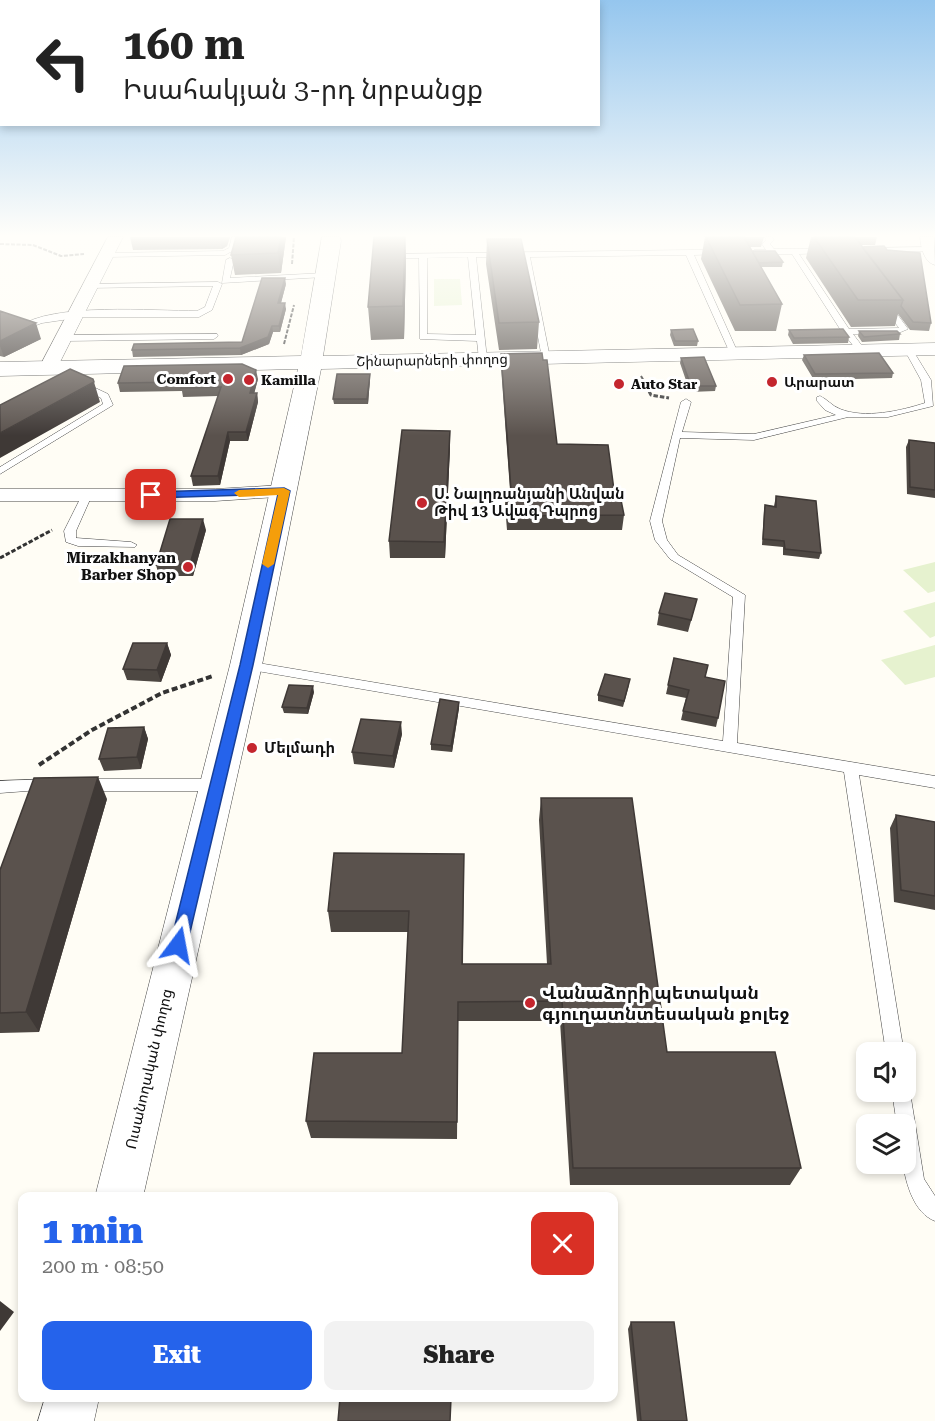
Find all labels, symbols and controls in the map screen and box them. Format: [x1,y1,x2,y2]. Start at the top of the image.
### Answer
text: 160 m [123,20,245,69]
icon: left [24,24,102,102]
text: Իսահակյան 3-րդ նրբանցք [123,74,483,106]
street label: Շինարարների փողոց [356,351,508,369]
place label: Comfort [157,371,216,387]
marker: Comfort [221,372,235,386]
place label: Kamilla [261,372,317,388]
marker: Kamilla [242,373,256,387]
place label: Արարատ [784,374,855,390]
marker: Արարատ [765,375,779,389]
place label: Auto Star [631,376,698,392]
marker: Auto Star [612,377,626,391]
pin [125,469,176,520]
icon: arrive [134,478,167,511]
place label: Ս. Նալղռանյանի Անվան Թիվ 13 Ավագ Դպրոց [434,485,625,520]
marker: Ս. Նալղռանյանի Անվան Թիվ 13 Ավագ Դպրոց [415,496,429,510]
place label: Mirzakhanyan Barber Shop [67,549,176,584]
marker: Mirzakhanyan Barber Shop [181,560,195,574]
place label: Մելմադի [264,739,335,757]
marker: Մելմադի [245,741,259,755]
position arrow [146,913,210,977]
place label: Վանաձորի պետական գյուղատնտեսական քոլեջ [542,982,790,1024]
street label: Ուսանողական փողոց [122,987,176,1151]
marker: Վանաձորի պետական գյուղատնտեսական քոլեջ [523,996,537,1010]
map controls [856,1042,916,1174]
button: sound [856,1042,916,1102]
button: layers [856,1114,916,1174]
text: 1 min [42,1210,143,1252]
button: close [531,1212,594,1275]
text: 200 m · 08:50 [42,1254,164,1278]
button: Exit [42,1321,312,1390]
button: Share [324,1321,594,1390]

